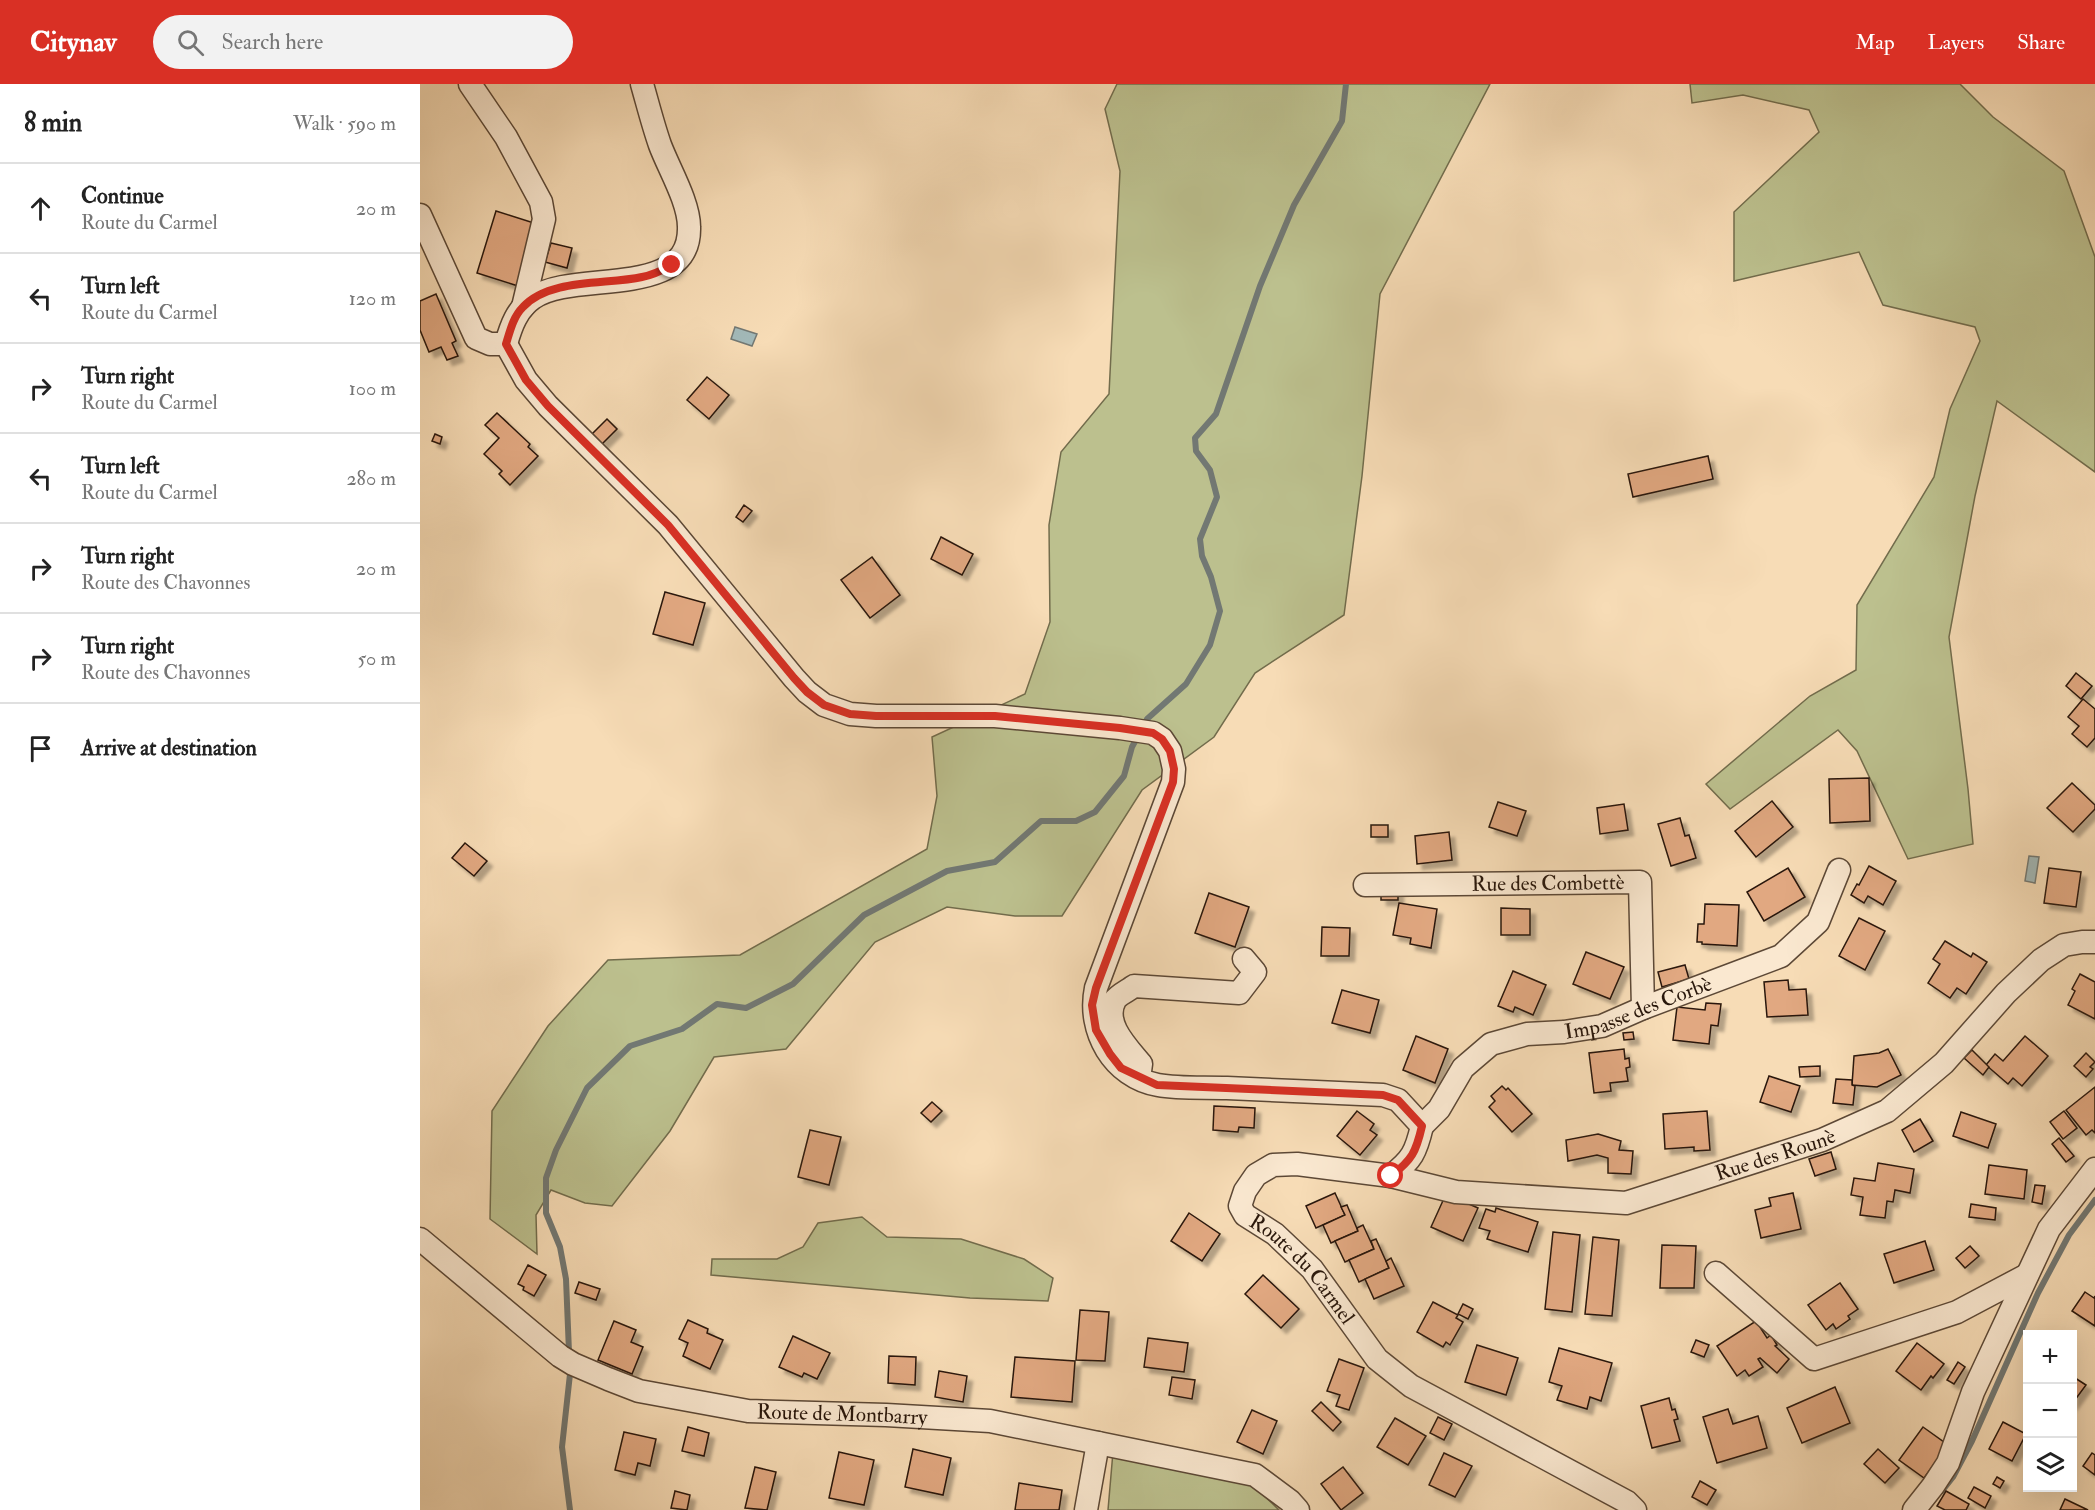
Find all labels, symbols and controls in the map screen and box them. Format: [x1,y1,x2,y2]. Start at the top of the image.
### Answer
search box [153,15,573,69]
text: Citynav [30,25,117,60]
icon: search [174,26,207,59]
text: Search here [222,28,323,56]
text: Map [1855,29,1895,56]
text: Layers [1928,29,1984,56]
text: Share [2017,29,2065,56]
text: 8 min [24,107,82,139]
text: Walk · 590 m [293,111,396,136]
text: Continue [81,182,164,210]
icon: ahead [24,192,57,225]
text: 20 m [356,196,396,221]
text: Route du Carmel [81,210,218,235]
route end [658,251,684,277]
text: Turn left [81,272,160,300]
icon: left [24,282,57,315]
text: 120 m [349,286,396,311]
text: Route du Carmel [81,300,218,325]
text: Turn right [81,362,174,390]
icon: right [24,372,57,405]
text: 100 m [349,376,396,401]
text: Route du Carmel [81,390,218,415]
text: Turn left [81,452,160,480]
icon: left [24,462,57,495]
text: 280 m [346,466,396,491]
text: Route du Carmel [81,480,218,505]
text: Turn right [81,542,174,570]
icon: right [24,552,57,585]
text: 20 m [356,556,396,581]
text: Route des Chavonnes [81,570,250,595]
text: Turn right [81,632,174,660]
icon: right [24,642,57,675]
text: 50 m [357,646,396,671]
text: Route des Chavonnes [81,660,250,685]
icon: arrive [24,732,57,765]
text: Arrive at destination [81,734,257,762]
street label: Rue des Combettè [1471,869,1625,898]
street label: Impasse des Corbè [1563,970,1716,1046]
street label: Rue des Rounè [1712,1123,1840,1188]
route start [1377,1162,1403,1188]
street label: Route du Carmel [1244,1208,1361,1330]
map controls [2023,1330,2077,1492]
button: + [2023,1330,2077,1384]
button: − [2023,1384,2077,1438]
street label: Route de Montbarry [756,1398,929,1431]
button: layers [2023,1438,2077,1492]

